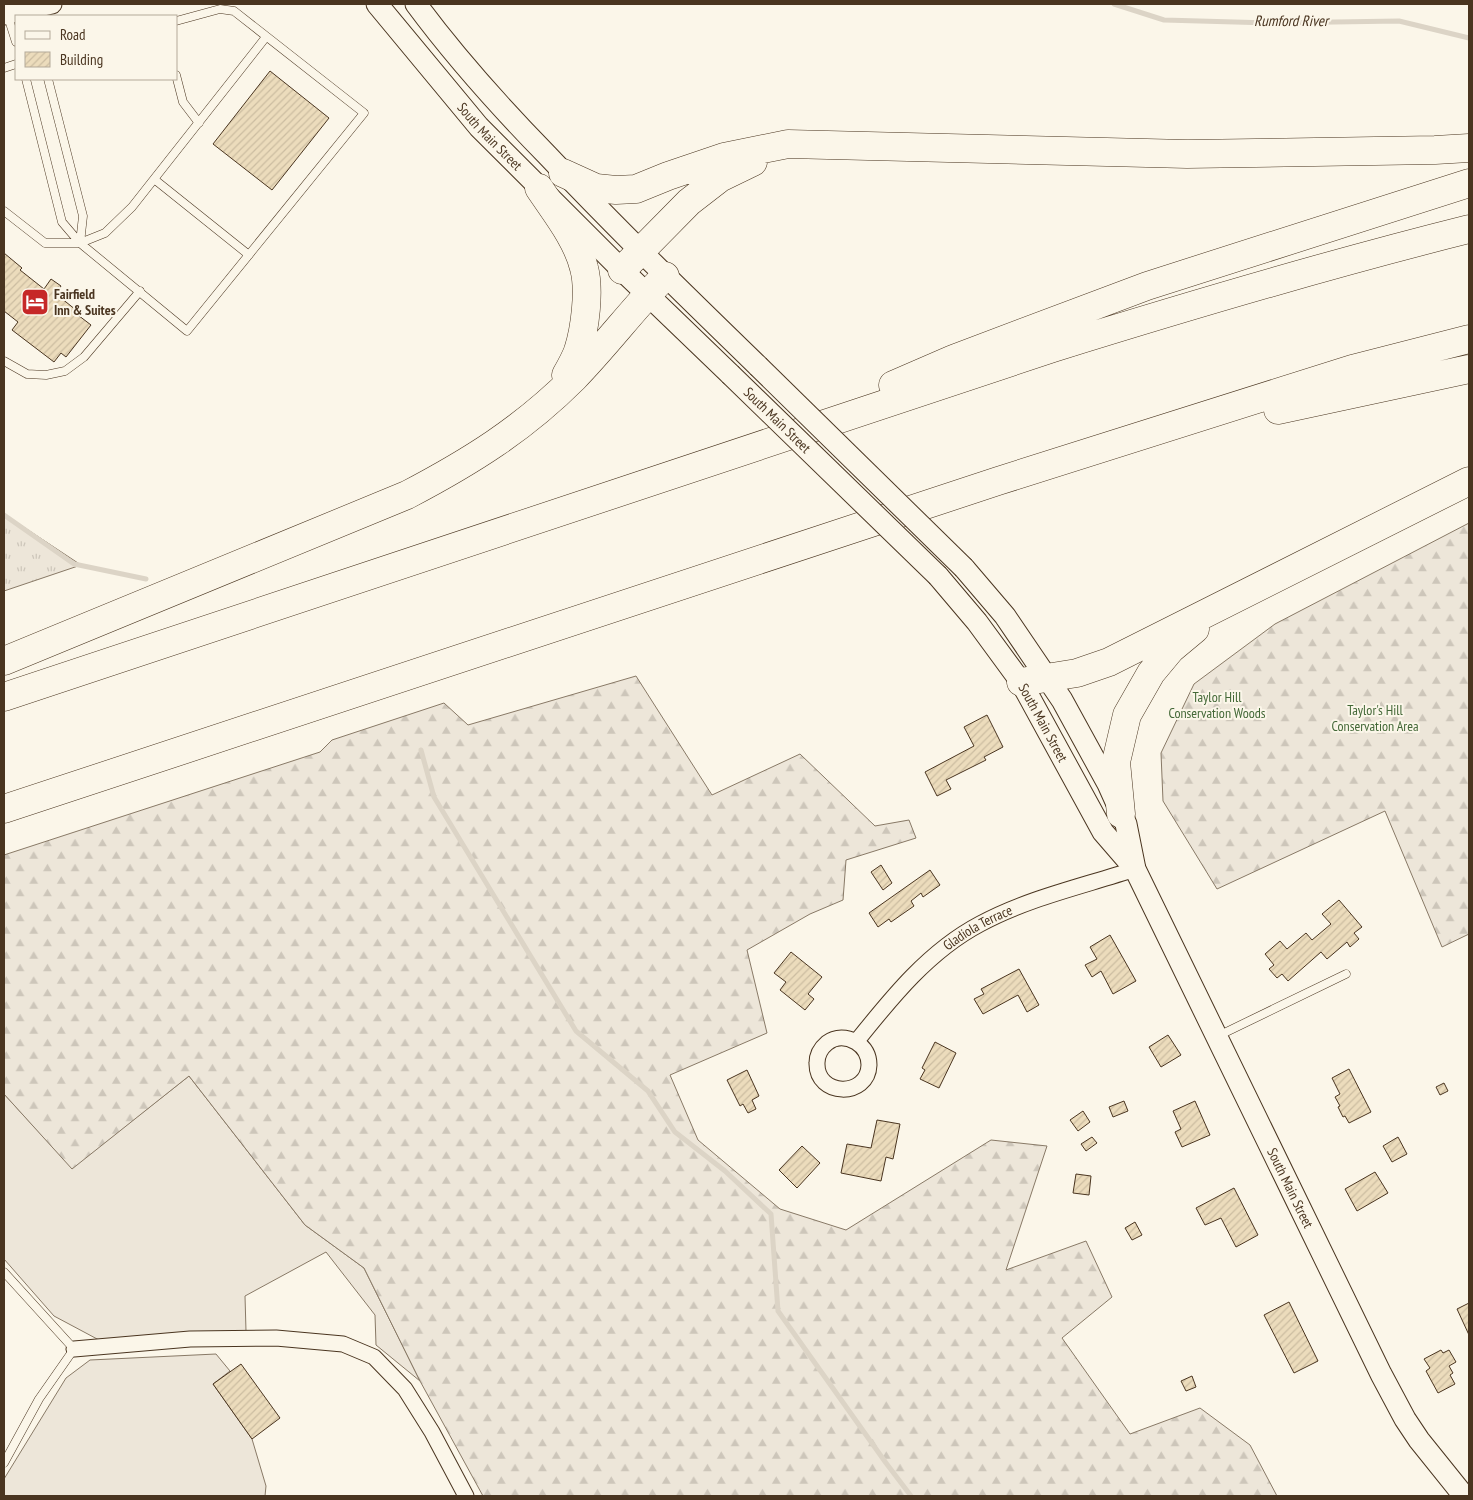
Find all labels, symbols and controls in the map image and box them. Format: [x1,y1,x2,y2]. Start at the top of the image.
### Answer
water label: Rumford River [1254,11,1330,30]
legend [15,15,178,80]
text: Road [60,25,86,44]
text: Building [60,50,103,69]
street label: South Main Street [453,99,526,174]
place label: Fairfield Inn & Suites [54,285,116,319]
hotel icon: Fairfield Inn & Suites [20,287,50,317]
street label: South Main Street [740,383,815,457]
street label: South Main Street [1014,680,1072,765]
park label: Taylor Hill Conservation Woods [1168,688,1266,722]
park label: Taylor's Hill Conservation Area [1331,701,1419,735]
street label: Gladiola Terrace [939,901,1015,954]
street label: South Main Street [1263,1145,1318,1231]

